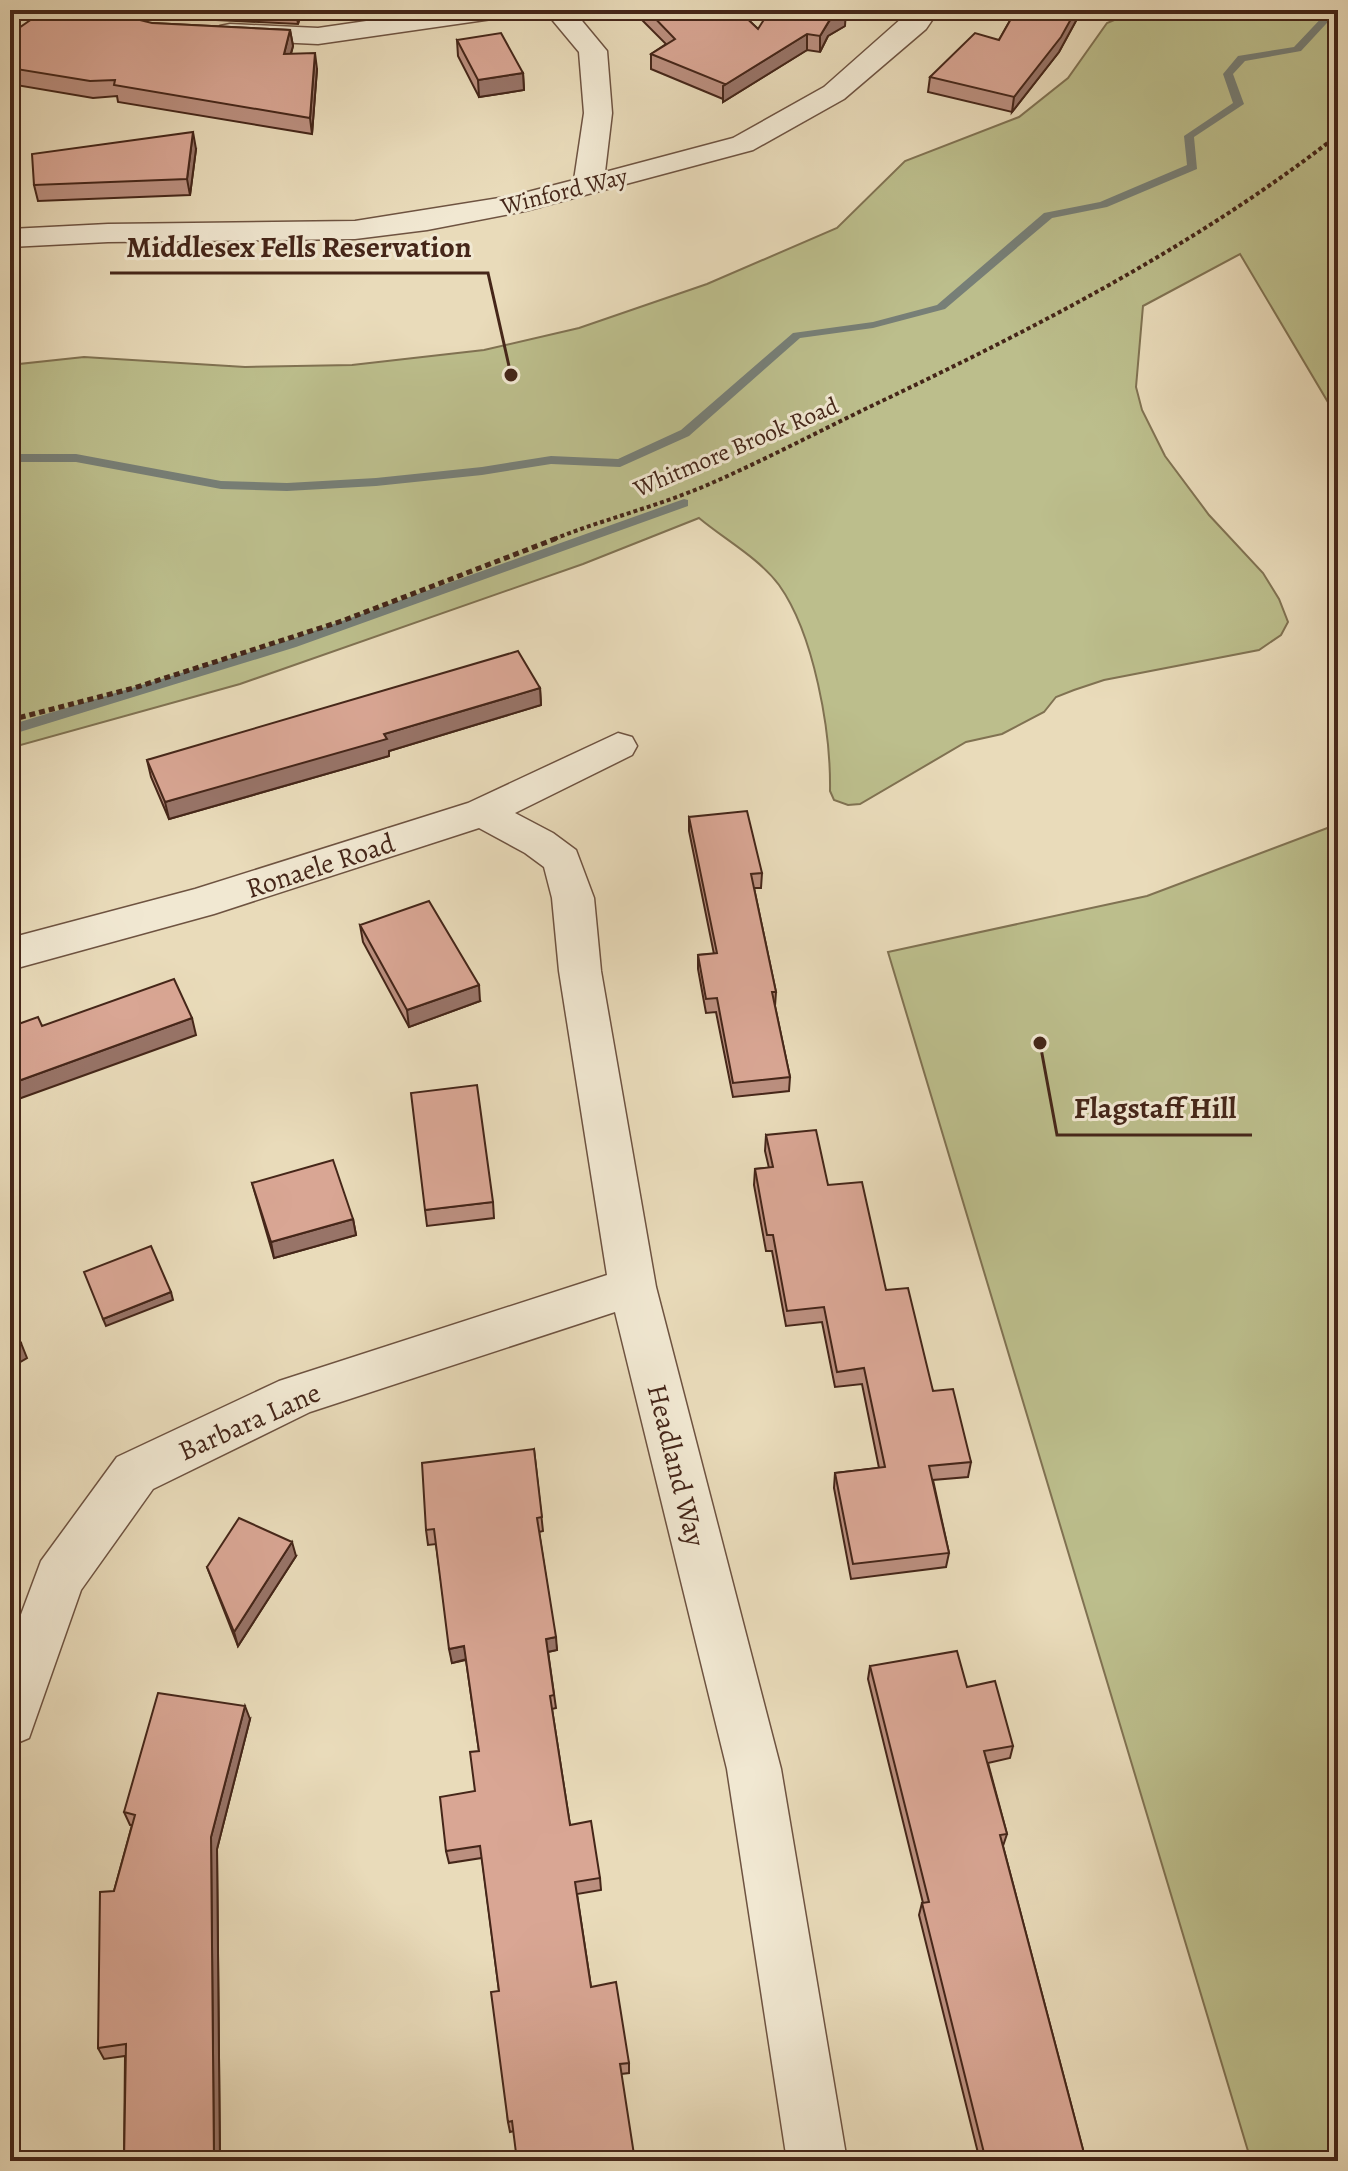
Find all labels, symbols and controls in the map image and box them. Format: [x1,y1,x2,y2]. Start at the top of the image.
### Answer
street label: Winford Way [496,160,631,222]
callout: Middlesex Fells Reservation [110,219,488,273]
text: Middlesex Fells Reservation [126,227,472,267]
street label: Whitmore Brook Road [628,389,843,505]
street label: Ronaele Road [241,824,400,908]
callout: Flagstaff Hill [1057,1081,1252,1135]
text: Flagstaff Hill [1074,1088,1236,1128]
street label: Barbara Lane [172,1374,327,1470]
street label: Headland Way [638,1380,715,1551]

